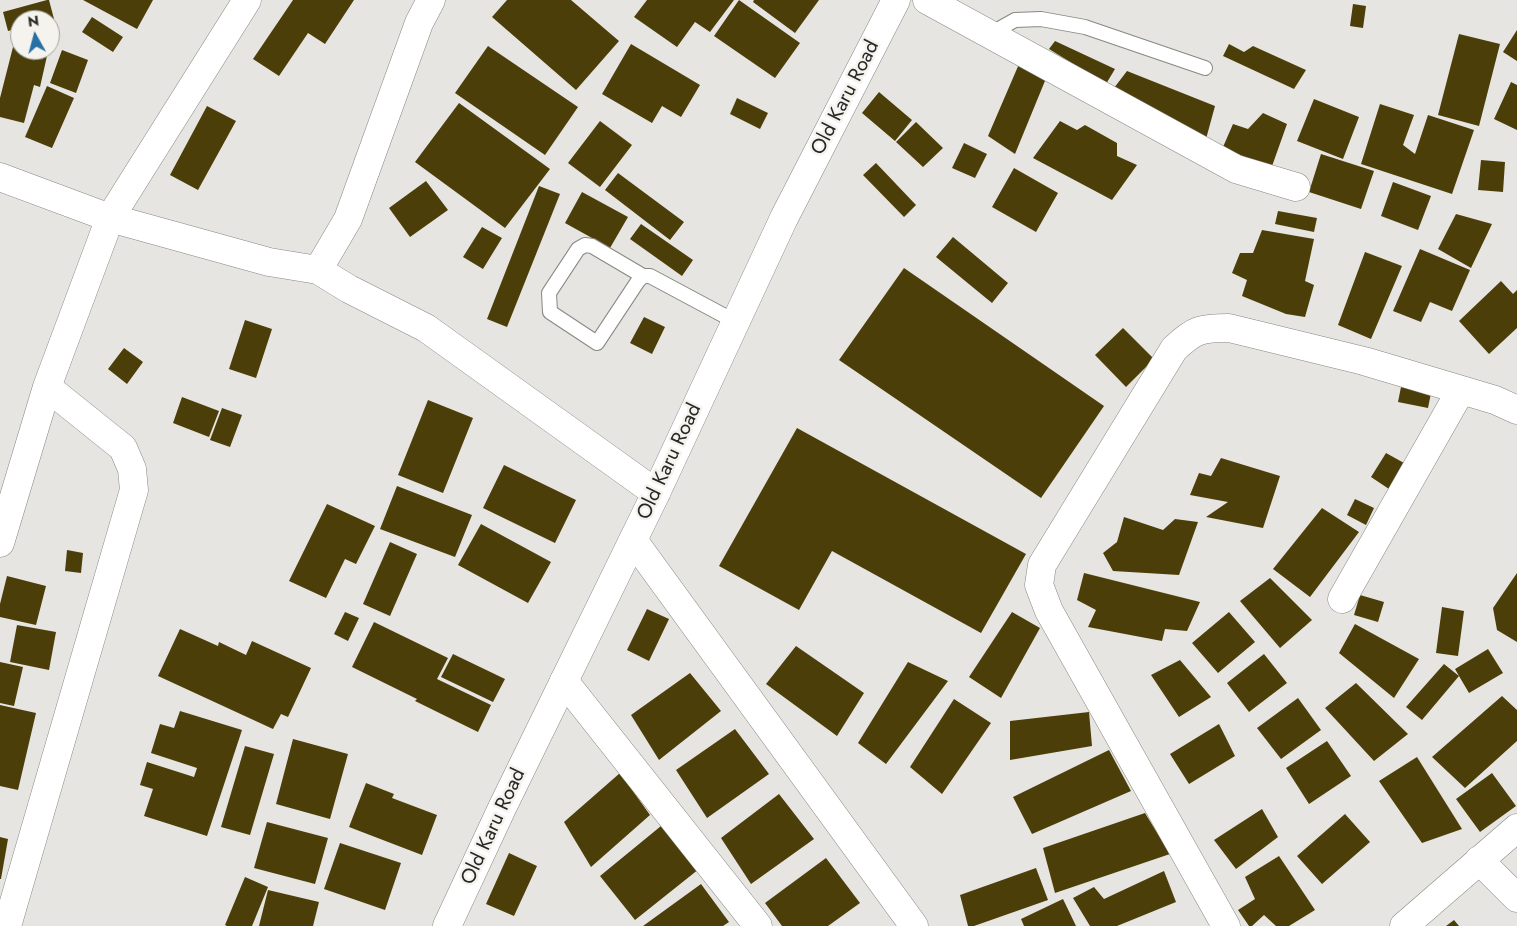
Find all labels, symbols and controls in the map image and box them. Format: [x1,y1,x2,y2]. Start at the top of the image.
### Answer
north arrow [10,10,60,60]
text: N [27,11,40,32]
street label: Old Karu Road [807,37,885,159]
street label: Old Karu Road [633,400,707,524]
street label: Old Karu Road [457,765,531,889]

